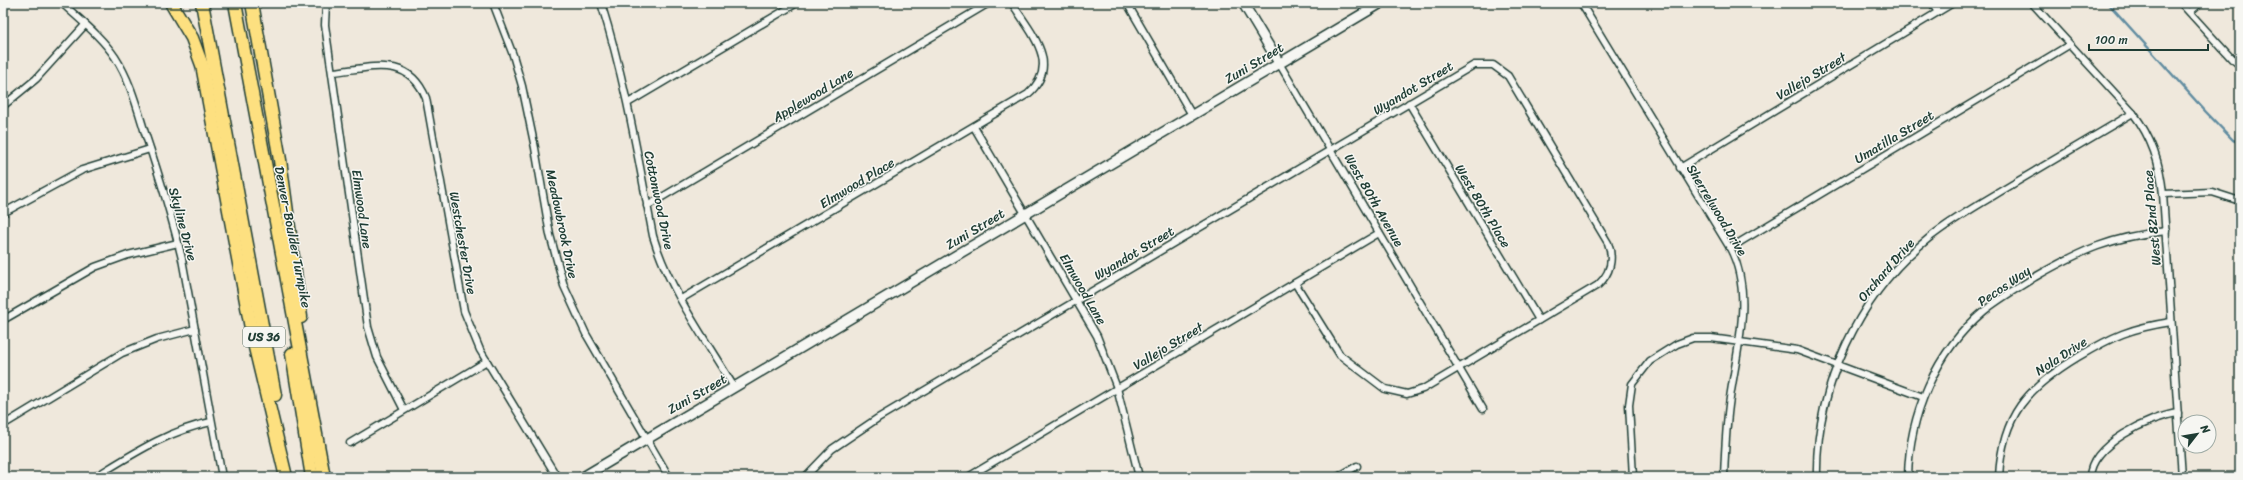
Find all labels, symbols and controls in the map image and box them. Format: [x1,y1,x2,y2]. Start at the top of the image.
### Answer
scale bar [2089,26,2208,52]
text: 100 m [2095,29,2128,51]
street label: Zuni Street [1220,36,1288,90]
street label: Vallejo Street [1771,45,1851,106]
street label: Wyandot Street [1368,55,1458,121]
street label: Applewood Lane [767,62,858,129]
street label: Umatilla Street [1850,104,1939,170]
street label: Cottonwood Drive [637,149,681,251]
street label: West 80th Avenue [1338,149,1410,251]
street label: Elmwood Place [815,151,899,215]
street label: West 80th Place [1449,160,1517,253]
street label: Sherrelwood Drive [1680,160,1754,260]
street label: Denver–Boulder Turnpike [268,164,318,310]
street label: Meadowbrook Drive [539,167,585,281]
street label: Elmwood Lane [345,168,379,250]
street label: West 82nd Place [2136,169,2168,267]
street label: Skyline Drive [162,185,204,264]
street label: Westchester Drive [443,190,483,296]
street label: Zuni Street [941,202,1009,256]
street label: Wyandot Street [1089,220,1179,286]
street label: Orchard Drive [1852,233,1920,307]
street label: Elmwood Lane [1053,249,1113,329]
street label: Pecos Way [1973,259,2036,312]
street label: Vallejo Street [1128,315,1208,376]
road number: US 36 [243,327,285,347]
street label: Nola Drive [2030,330,2092,382]
street label: Zuni Street [663,367,732,420]
north arrow [2177,414,2217,454]
text: N [2195,420,2215,438]

